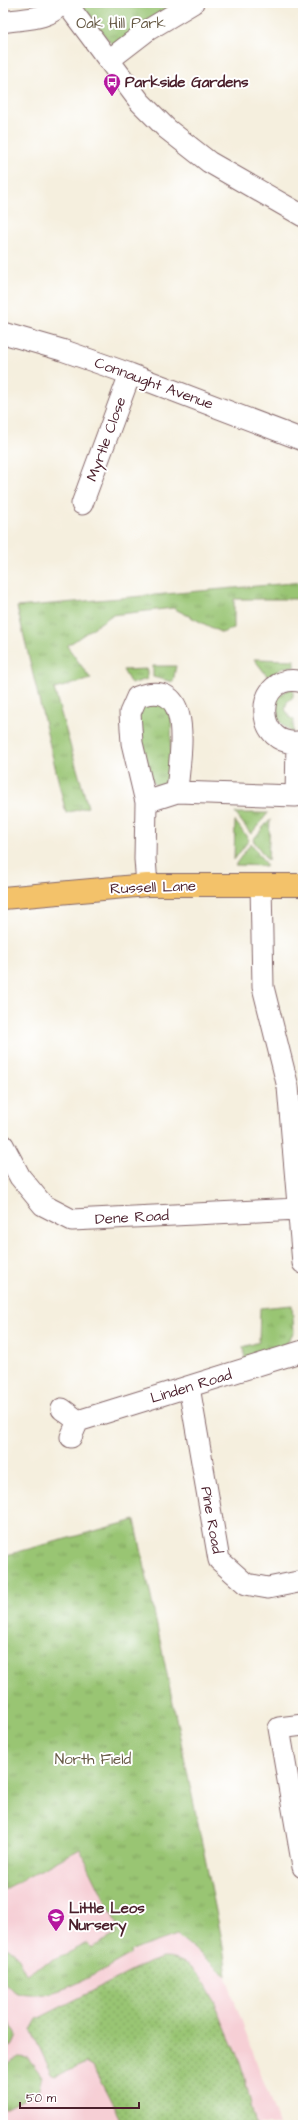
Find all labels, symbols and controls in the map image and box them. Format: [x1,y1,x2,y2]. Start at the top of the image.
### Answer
park label: Oak Hill Park [76,13,166,34]
bus stop icon: Parkside Gardens [102,72,122,97]
place label: Parkside Gardens [125,72,249,93]
street label: Connaught Avenue [91,352,216,416]
street label: Myrtle Close [81,394,132,485]
street label: Russell Lane [110,876,196,899]
street label: Dene Road [95,1205,170,1230]
street label: Linden Road [148,1364,235,1409]
street label: Pine Road [195,1485,228,1556]
park label: North Field [55,1749,132,1770]
place label: Little Leos Nursery [69,1898,145,1937]
school or university icon: Little Leos Nursery [46,1907,66,1932]
scale bar [20,2084,139,2110]
text: 50 m [26,2090,57,2107]

